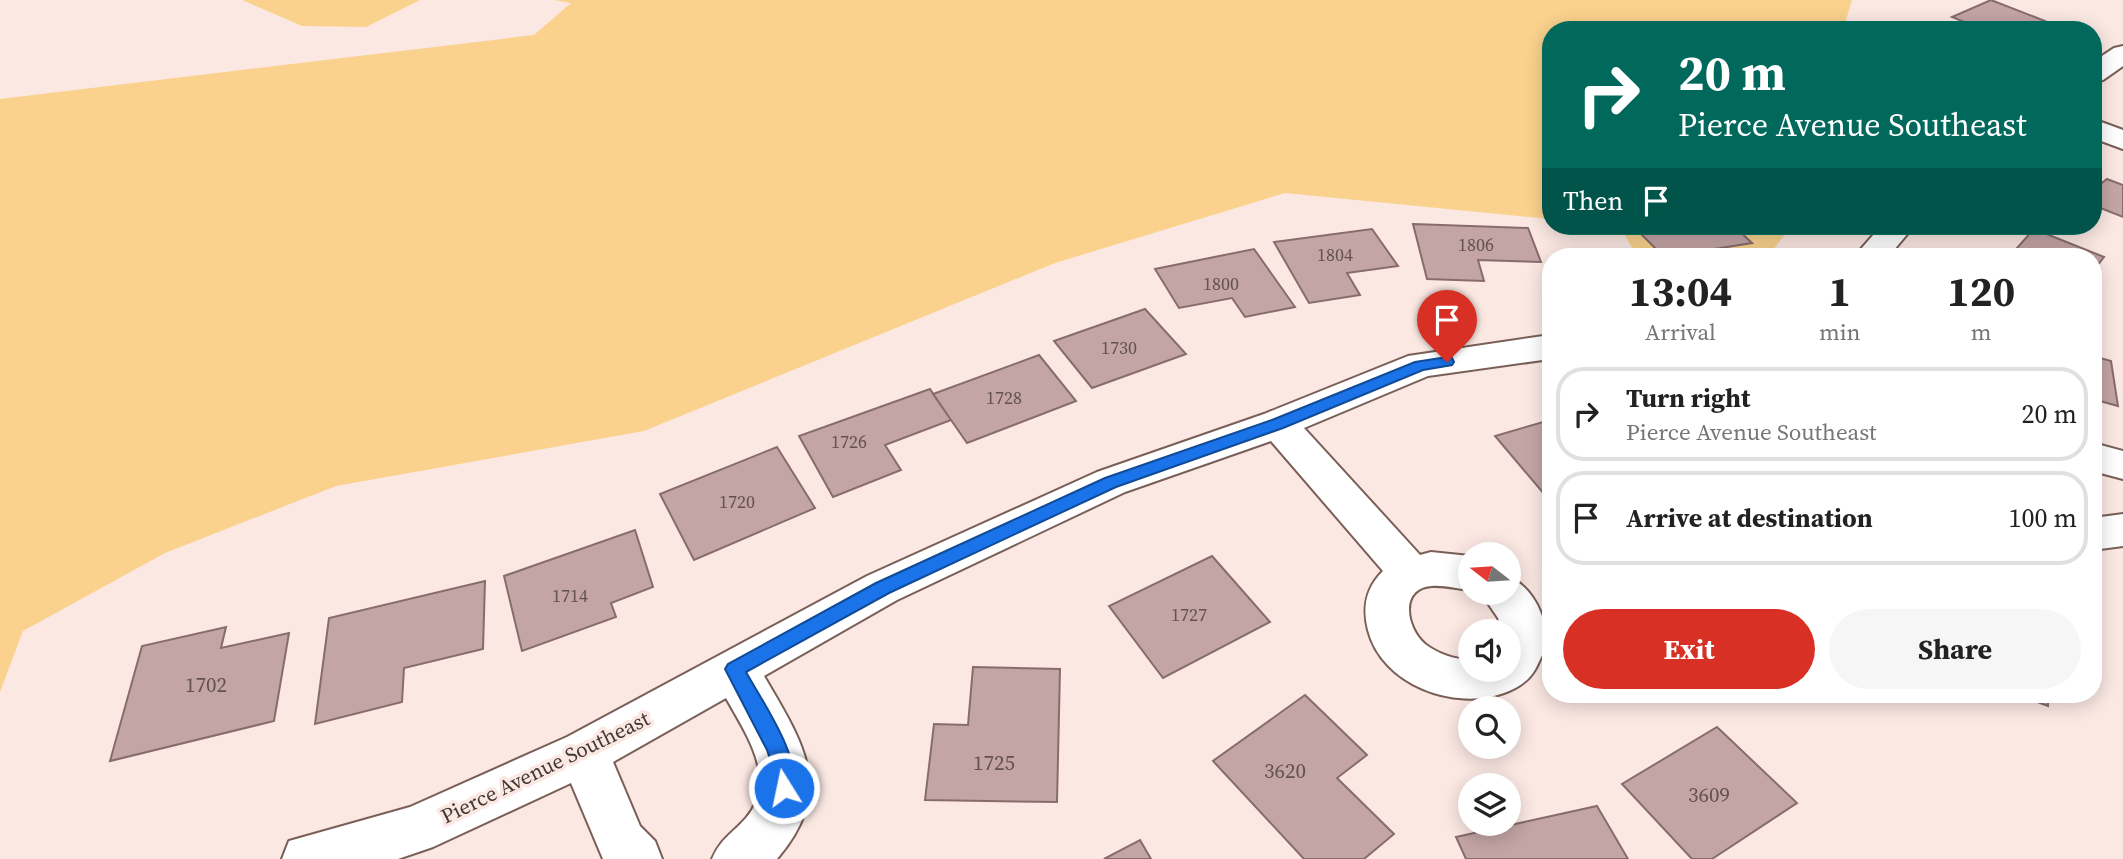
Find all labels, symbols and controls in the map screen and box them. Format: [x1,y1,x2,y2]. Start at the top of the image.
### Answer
text: 20 m [1678,39,1786,106]
icon: right [1563,49,1654,140]
text: Pierce Avenue Southeast [1678,103,2027,147]
icon: arrive [1637,182,1675,220]
text: Then [1563,183,1623,219]
house number: 1806 [1458,232,1494,257]
house number: 1804 [1317,242,1353,267]
text: 13:04 [1629,262,1732,320]
text: 1 [1828,262,1851,320]
text: 120 [1947,262,2015,320]
house number: 1800 [1203,271,1239,296]
pin [1417,290,1477,362]
icon: arrive [1428,301,1466,339]
text: Arrival [1645,316,1716,348]
text: min [1819,316,1860,348]
text: m [1971,316,1992,348]
house number: 1730 [1101,335,1137,360]
text: Turn right [1626,380,1750,416]
house number: 1728 [986,385,1022,410]
icon: right [1567,395,1605,433]
text: 20 m [2022,396,2077,432]
text: Pierce Avenue Southeast [1626,416,1877,448]
house number: 1726 [831,429,867,454]
house number: 1720 [719,489,755,514]
icon: arrive [1567,499,1605,537]
text: Arrive at destination [1626,500,1873,536]
text: 100 m [2009,500,2077,536]
north arrow [1458,542,1521,606]
map controls [1458,542,1521,836]
house number: 1714 [552,583,588,608]
house number: 1727 [1171,602,1207,627]
button: Exit [1563,609,1815,689]
button: Share [1829,609,2081,689]
button: sound [1458,619,1521,682]
house number: 1702 [185,670,227,699]
button: search [1458,696,1521,759]
street label: Pierce Avenue Southeast [436,704,654,830]
house number: 1725 [973,748,1015,777]
position arrow [747,751,821,825]
house number: 3620 [1264,756,1306,785]
button: layers [1458,773,1521,836]
house number: 3609 [1688,780,1730,809]

